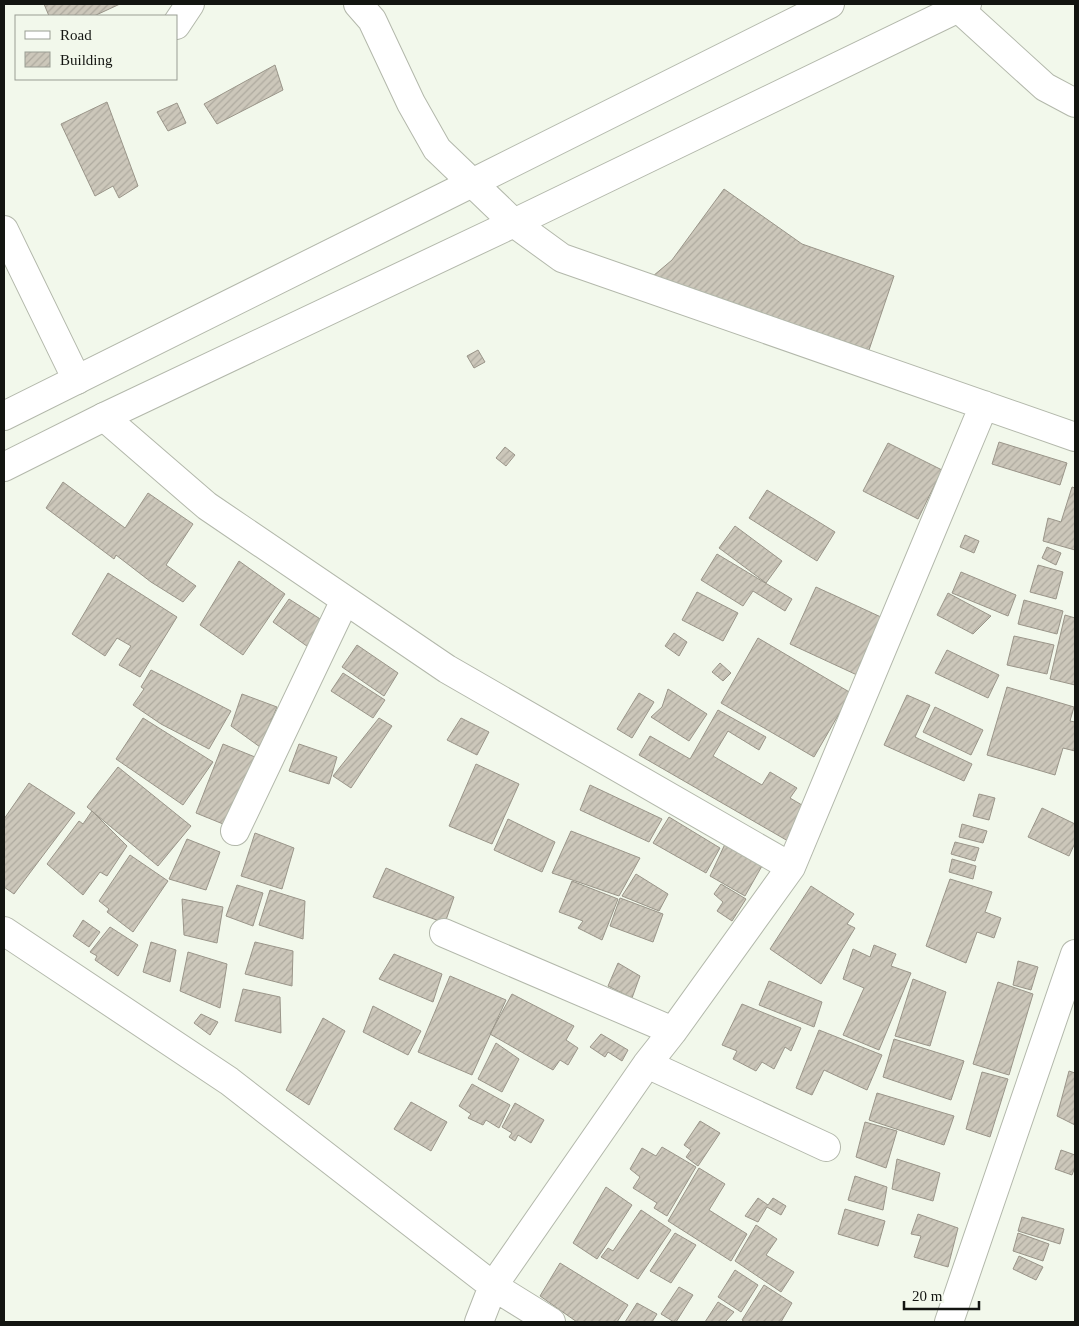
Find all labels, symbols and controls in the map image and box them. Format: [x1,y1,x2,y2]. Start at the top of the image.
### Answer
legend [15,15,178,80]
text: Road [60,27,92,43]
text: Building [60,52,113,68]
scale bar [904,1278,979,1310]
text: 20 m [912,1288,943,1304]

